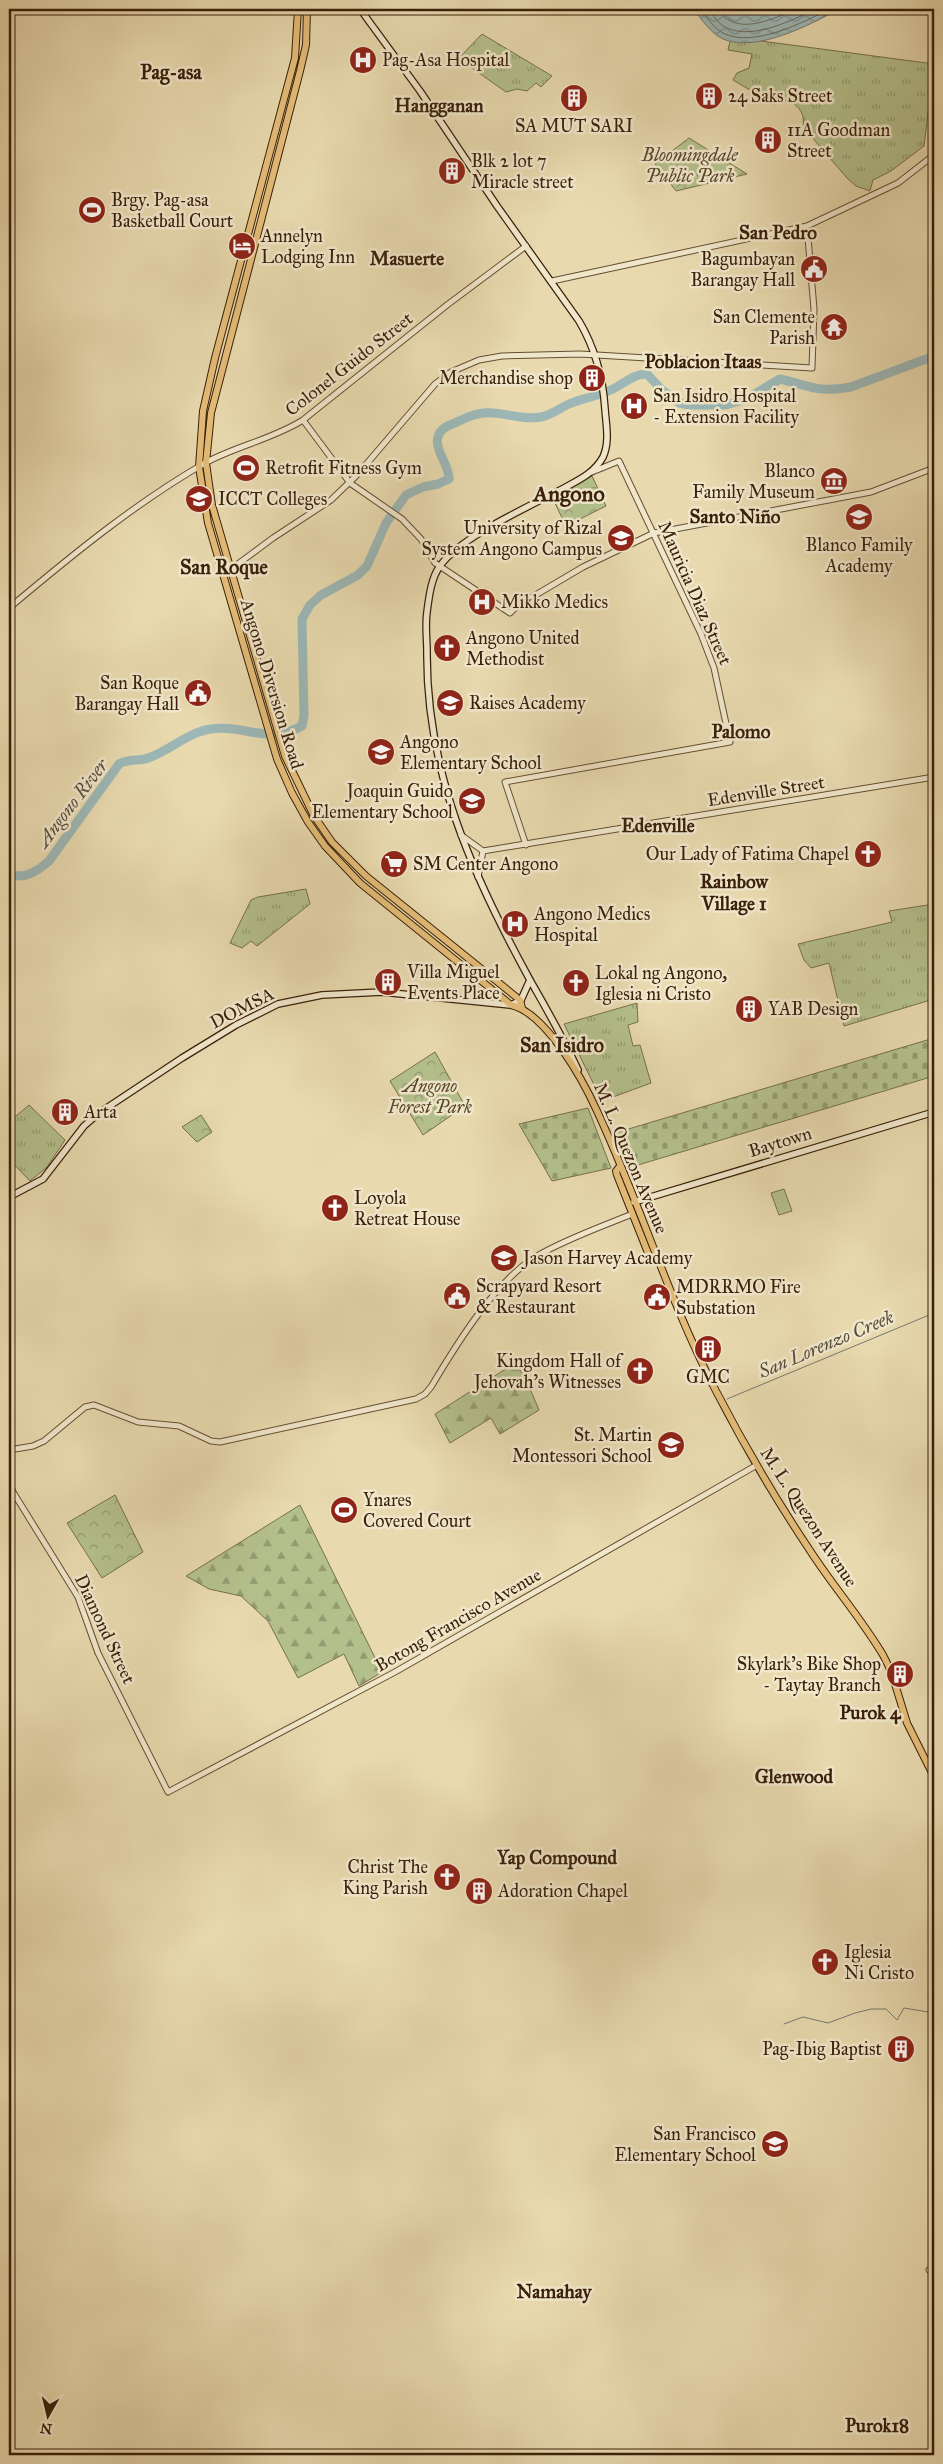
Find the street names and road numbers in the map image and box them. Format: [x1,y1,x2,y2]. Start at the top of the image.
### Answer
street label: Colonel Guido Street [281,307,418,421]
street label: Mauricia Diaz Street [653,518,737,669]
street label: Angono Diversion Road [234,595,308,772]
street label: Edenville Street [706,771,827,811]
street label: DOMSA [206,983,278,1033]
street label: M. L. Quezon Avenue [589,1079,673,1237]
street label: Baytown [746,1122,814,1162]
street label: M. L. Quezon Avenue [756,1443,862,1591]
street label: Botong Francisco Avenue [371,1563,545,1677]
street label: Diamond Street [70,1571,140,1688]

